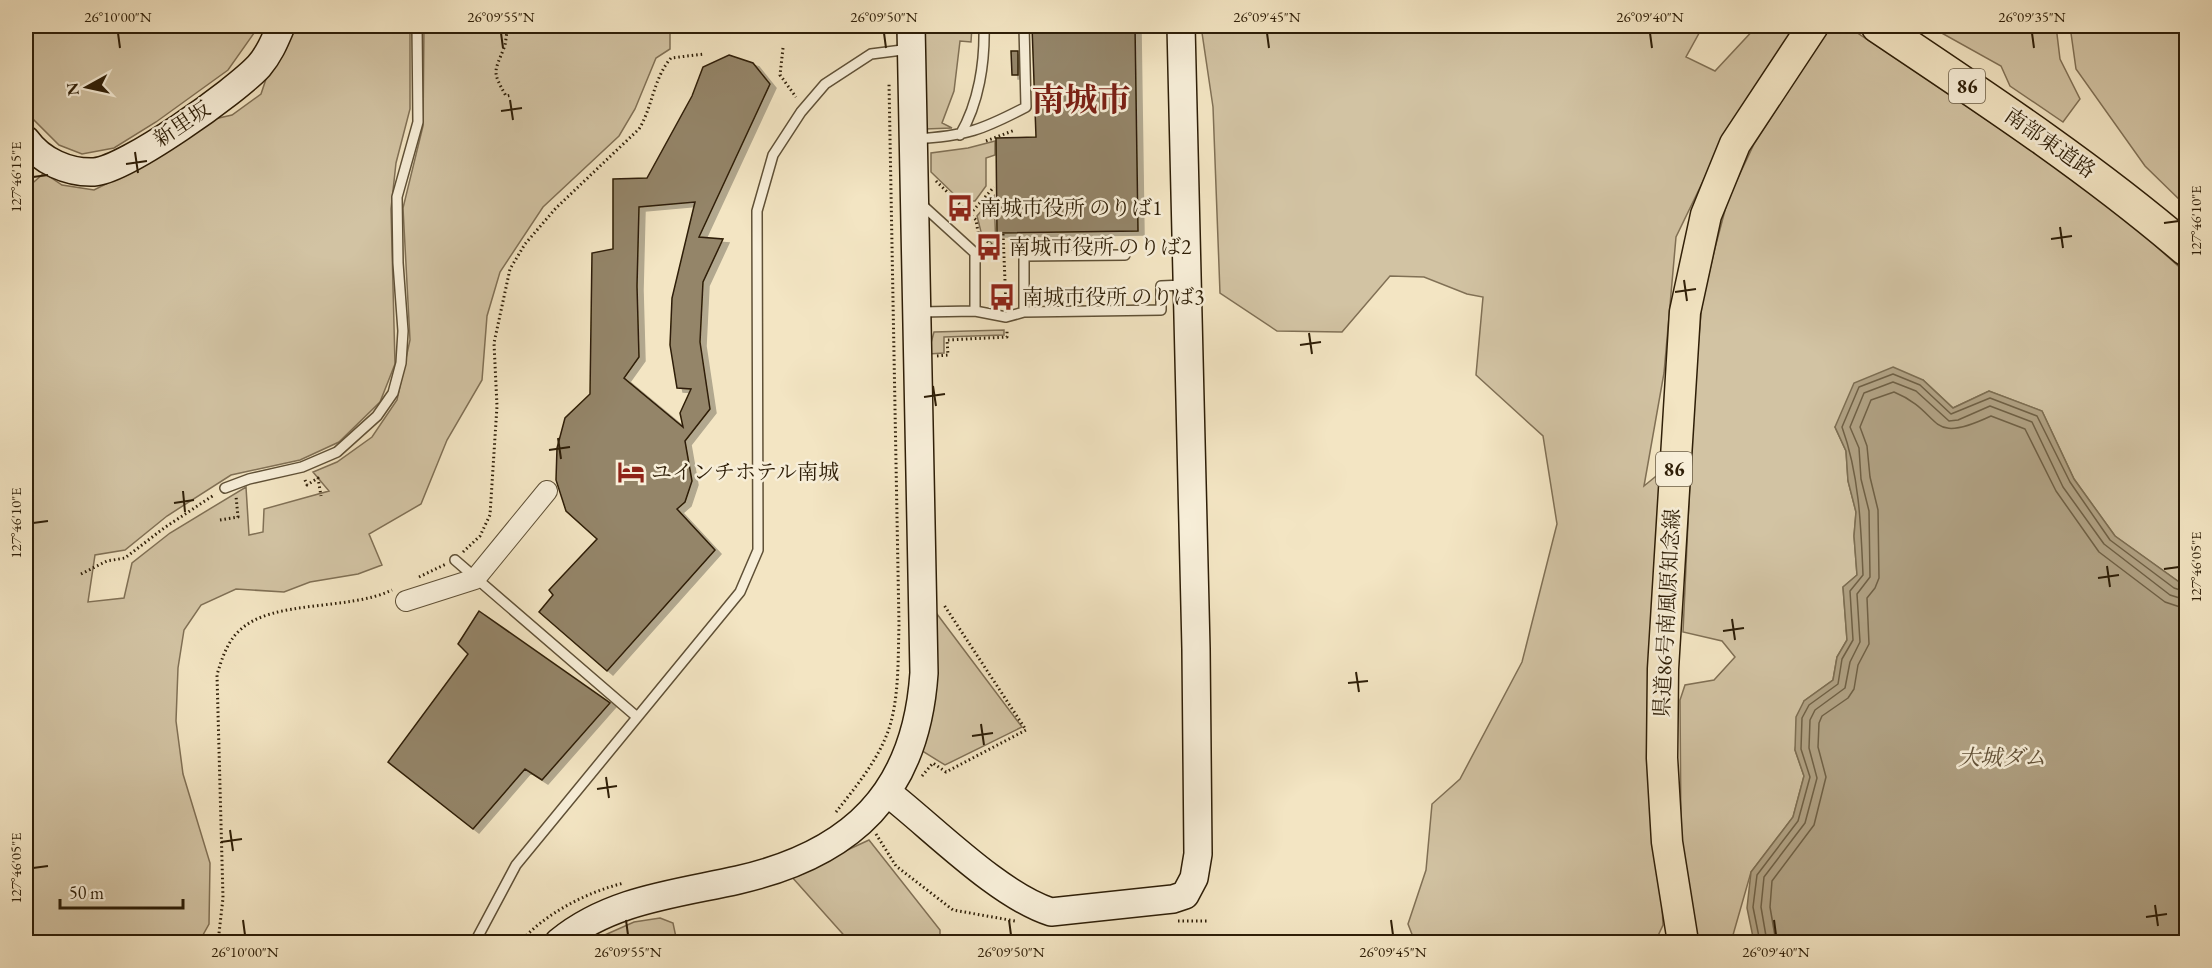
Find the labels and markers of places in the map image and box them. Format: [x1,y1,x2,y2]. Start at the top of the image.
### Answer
bus stop icon: 南城市役所 のりば1 [945,193,975,223]
place label: 南城市役所 のりば1 [980,194,1162,221]
bus stop icon: 南城市役所 のりば2 [974,232,1004,262]
place label: 南城市役所 のりば2 [1009,233,1191,260]
bus stop icon: 南城市役所 のりば3 [987,282,1017,312]
place label: 南城市役所 のりば3 [1022,283,1204,310]
hotel icon: ユインチホテル南城 [616,457,646,487]
place label: ユインチホテル南城 [651,458,839,485]

